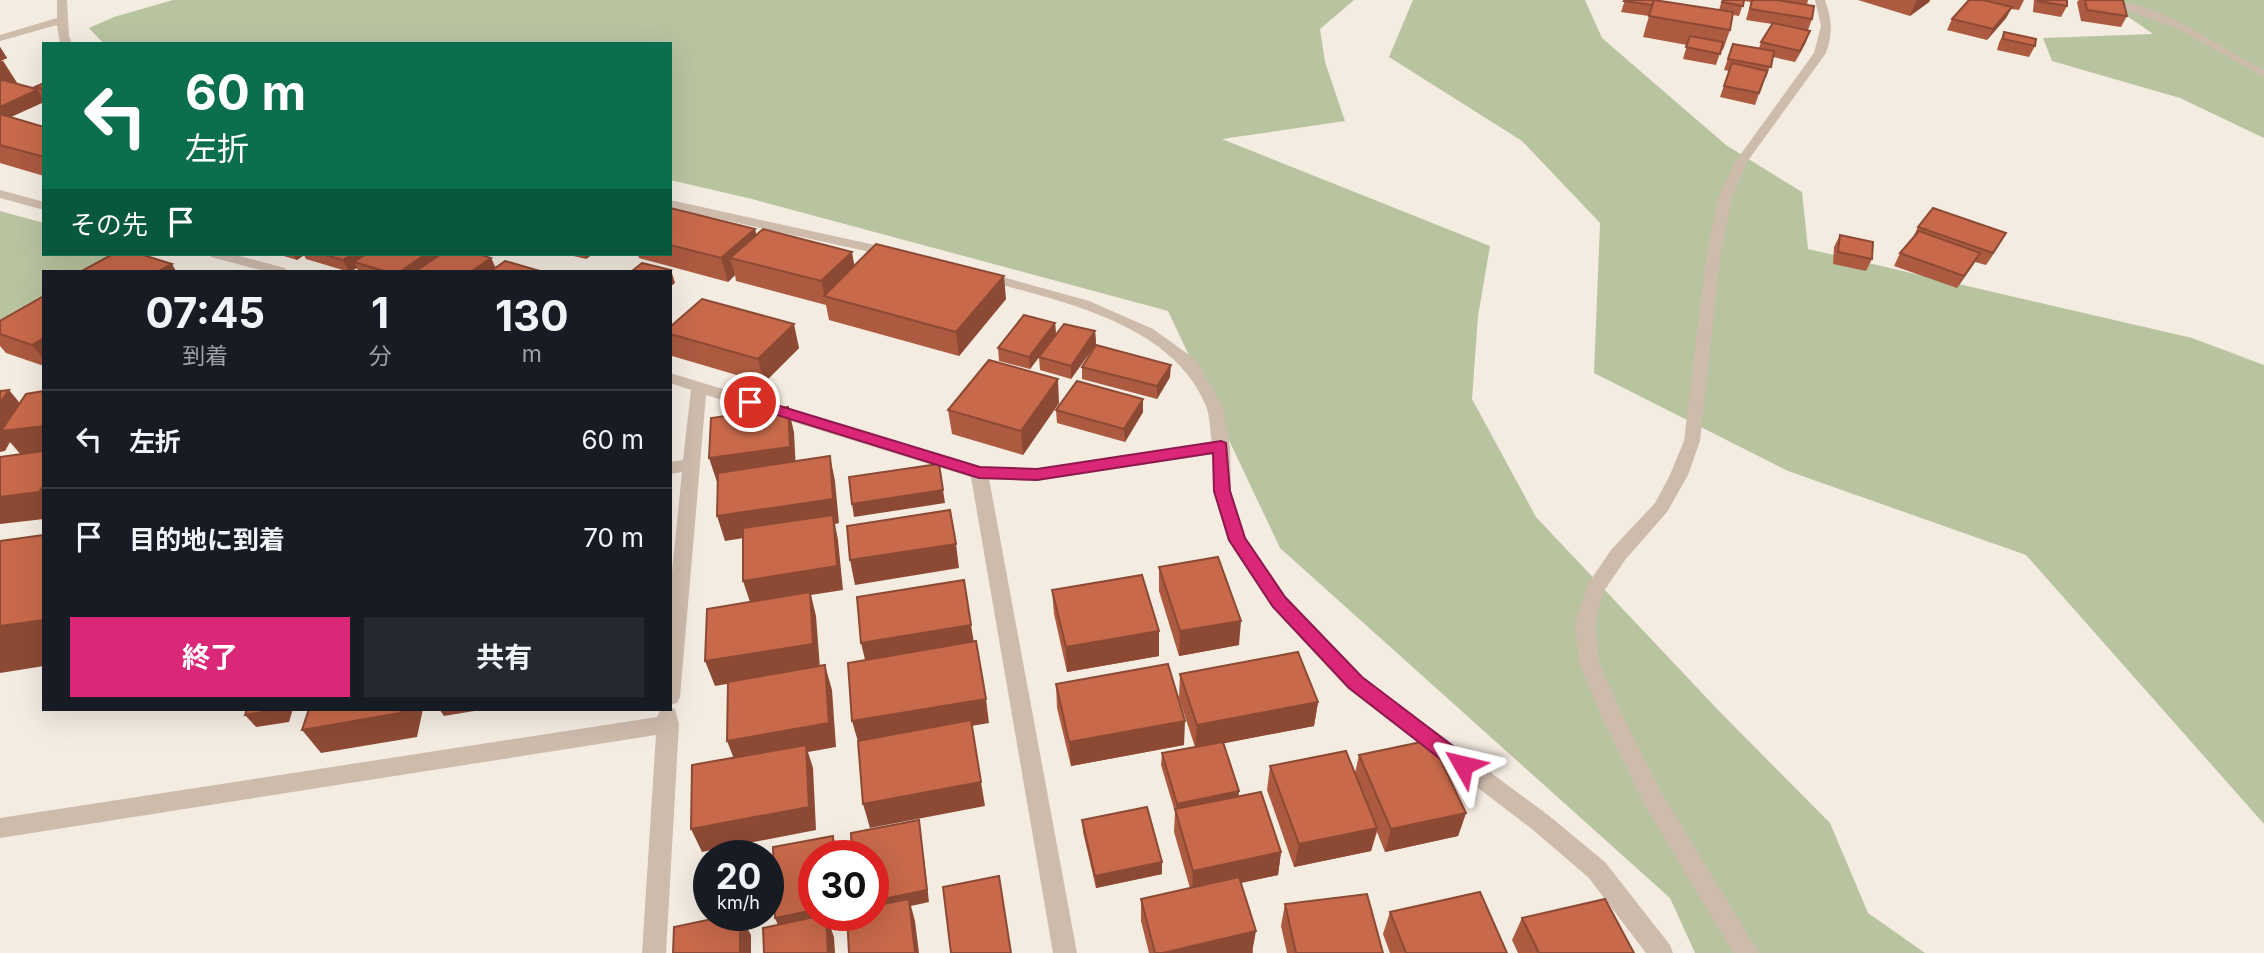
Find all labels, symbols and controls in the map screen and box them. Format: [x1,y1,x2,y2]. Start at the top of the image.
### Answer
text: 60 m [185,63,306,122]
icon: left [70,70,161,161]
text: 左折 [185,129,249,168]
icon: arrive [162,203,200,241]
text: その先 [70,209,148,240]
text: 07:45 [145,287,265,338]
text: 1 [371,287,389,338]
text: 130 [495,290,569,341]
text: m [522,340,542,368]
text: 到着 [182,342,228,370]
text: 分 [369,342,392,370]
pin [720,372,780,432]
icon: arrive [731,383,769,421]
icon: left [70,420,108,458]
text: 60 m [581,424,644,455]
text: 左折 [129,426,181,457]
icon: arrive [70,518,108,556]
text: 70 m [583,522,644,553]
text: 目的地に到着 [129,524,285,555]
button: 終了 [70,617,350,697]
button: 共有 [364,617,644,697]
position arrow [1426,728,1500,802]
speed limit sign: 30 [798,840,889,931]
text: 20 [716,855,761,897]
text: km/h [717,892,760,913]

